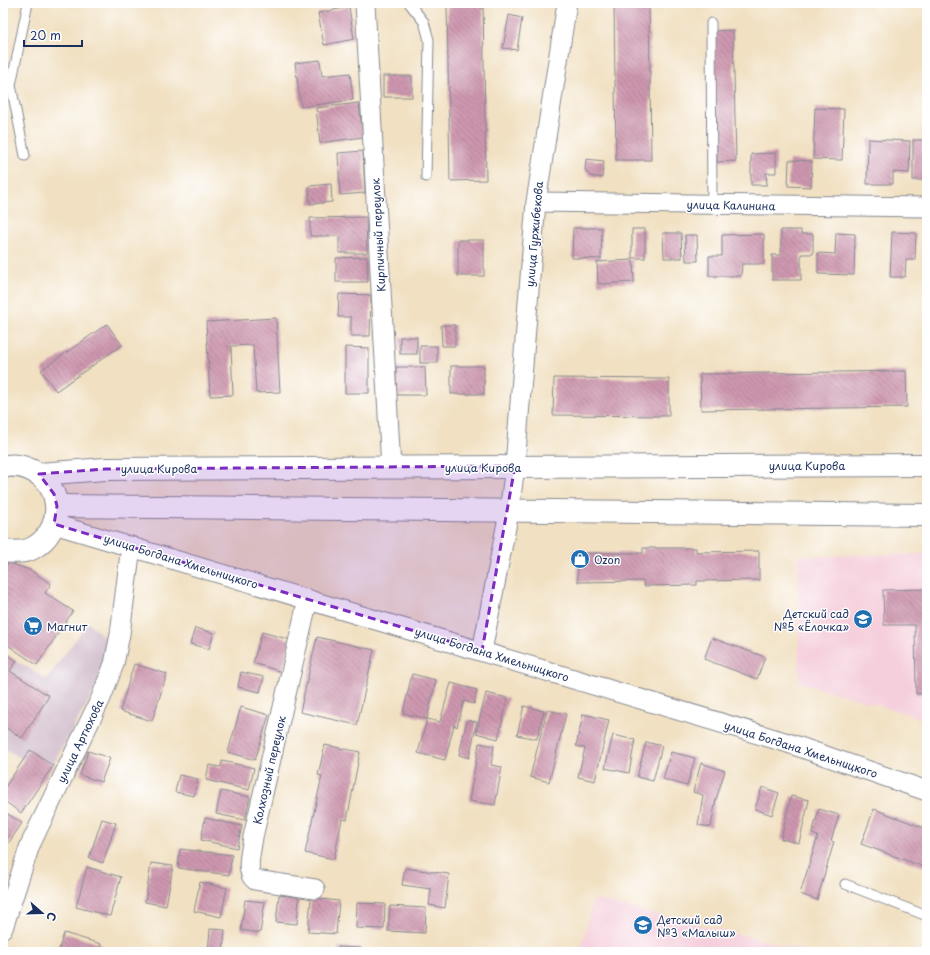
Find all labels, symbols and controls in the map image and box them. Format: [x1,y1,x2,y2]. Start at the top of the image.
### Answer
scale bar [24,22,82,48]
text: 20 m [30,26,61,44]
street label: Кирпичный переулок [367,177,389,292]
street label: улица Гуржибекова [521,180,547,288]
street label: улица Калинина [686,196,776,214]
street label: улица Кирова [769,457,845,474]
street label: улица Кирова [445,459,521,476]
street label: улица Кирова [121,460,197,477]
street label: улица Богдана Хмельницкого [102,529,260,593]
shop icon: Ozon [569,548,591,570]
place label: Ozon [594,551,620,568]
place label: Детский сад №5 «Ёлочка» [774,605,849,635]
school or university icon: Детский сад №5 «Ёлочка» [852,608,874,630]
supermarket icon: Магнит [22,615,44,637]
place label: Магнит [47,618,88,635]
street label: улица Богдана Хмельницкого [413,622,571,686]
street label: улица Артюхова [52,696,108,786]
street label: Колхозный переулок [248,714,290,826]
street label: улица Богдана Хмельницкого [722,716,880,782]
north arrow [22,893,62,933]
text: С [42,910,61,923]
place label: Детский сад №3 «Малыш» [656,911,736,941]
school or university icon: Детский сад №3 «Малыш» [632,914,654,936]

